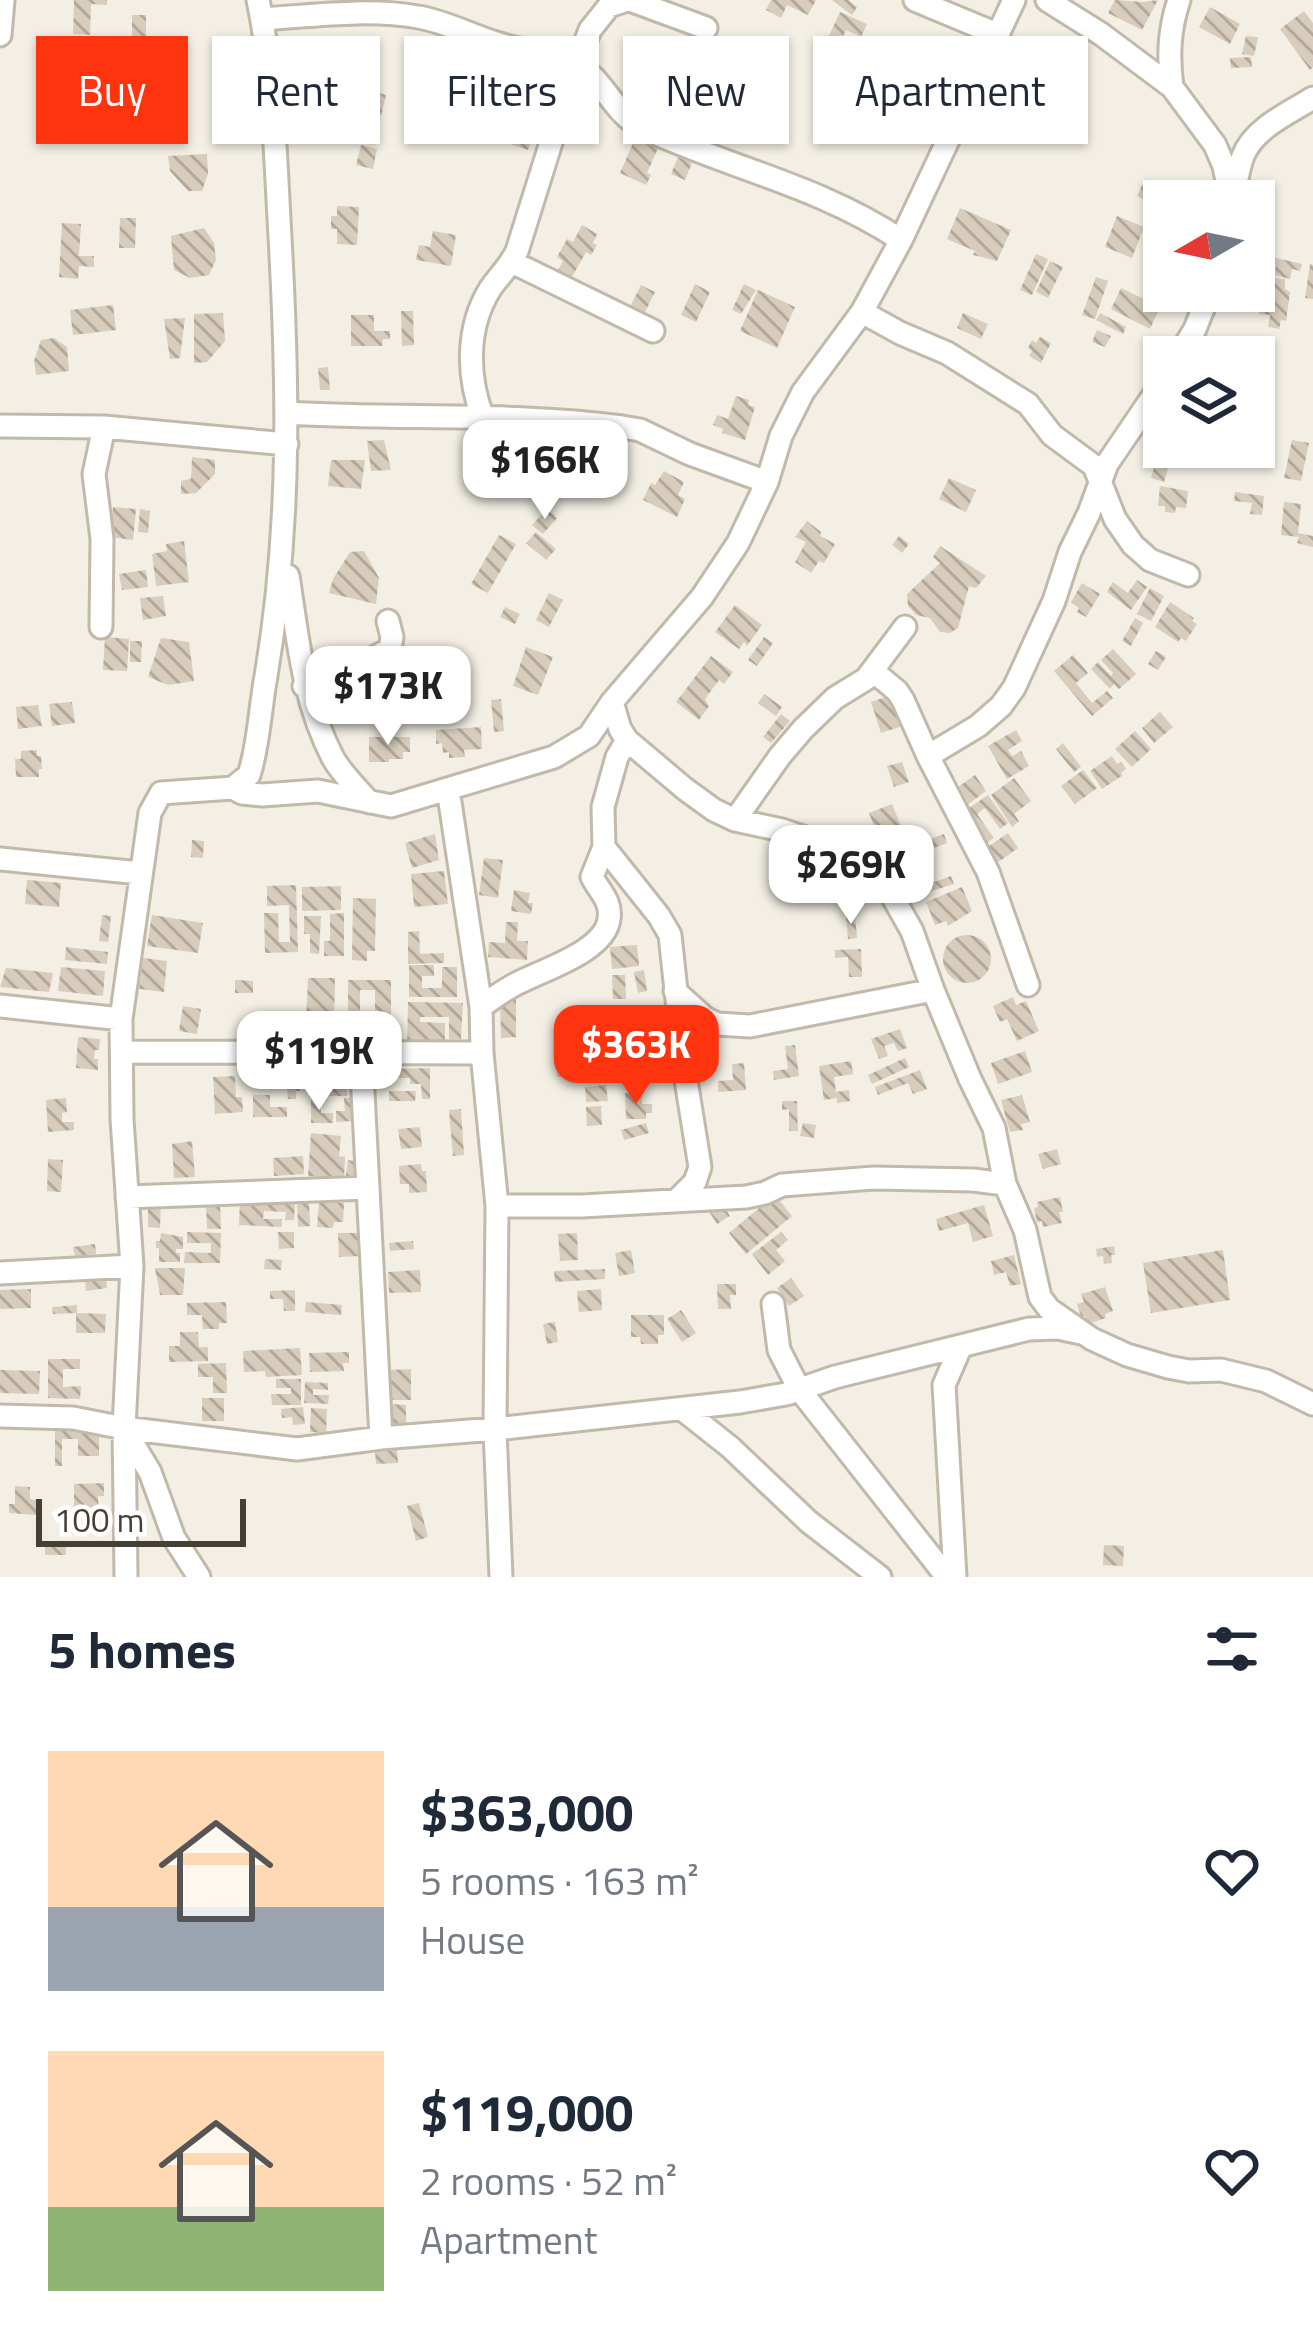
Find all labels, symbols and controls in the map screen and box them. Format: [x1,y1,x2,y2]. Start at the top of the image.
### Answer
chip: Buy [36,36,188,144]
chip: Rent [212,36,380,144]
chip: Filters [404,36,599,144]
chip: New [623,36,789,144]
chip: Apartment [813,36,1088,144]
north arrow [1143,180,1275,312]
map controls [1143,180,1275,468]
button: layers [1143,336,1275,468]
pin: $166K [461,420,629,522]
text: $166K [490,429,600,488]
pin: $173K [304,646,472,748]
text: $173K [333,655,443,714]
pin: $269K [767,825,935,927]
text: $269K [796,834,906,893]
pin: $363K [552,1005,720,1107]
pin: $119K [235,1011,403,1113]
text: $363K [581,1014,691,1073]
text: $119K [264,1020,374,1079]
scale bar [36,1493,246,1546]
text: 100 m [54,1495,144,1545]
text: 5 homes [48,1610,236,1688]
icon: filters [1199,1616,1265,1682]
text: $363,000 [420,1773,633,1851]
icon: home [144,1799,288,1943]
icon: heart [1199,1838,1265,1904]
text: 5 rooms · 163 m² [420,1851,699,1910]
text: House [420,1910,525,1969]
text: $119,000 [420,2073,633,2151]
icon: home [144,2099,288,2243]
icon: heart [1199,2138,1265,2204]
text: 2 rooms · 52 m² [420,2151,677,2210]
text: Apartment [420,2210,597,2269]

